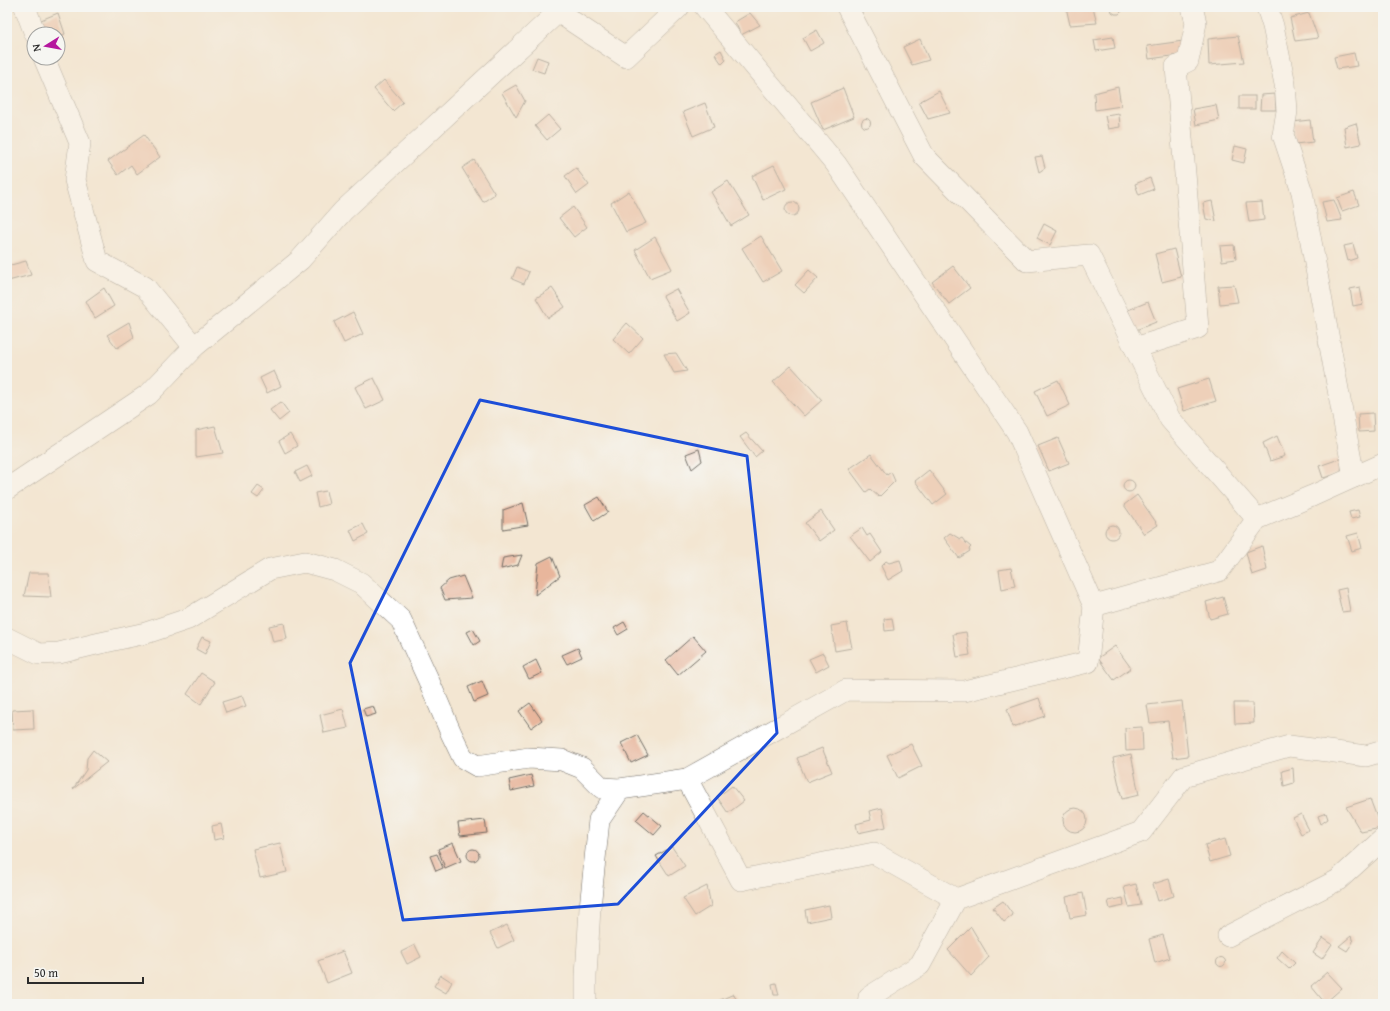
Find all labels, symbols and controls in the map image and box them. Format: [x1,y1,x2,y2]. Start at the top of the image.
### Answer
north arrow [26,26,66,66]
text: N [28,42,45,53]
scale bar [28,959,143,985]
text: 50 m [34,964,58,981]

